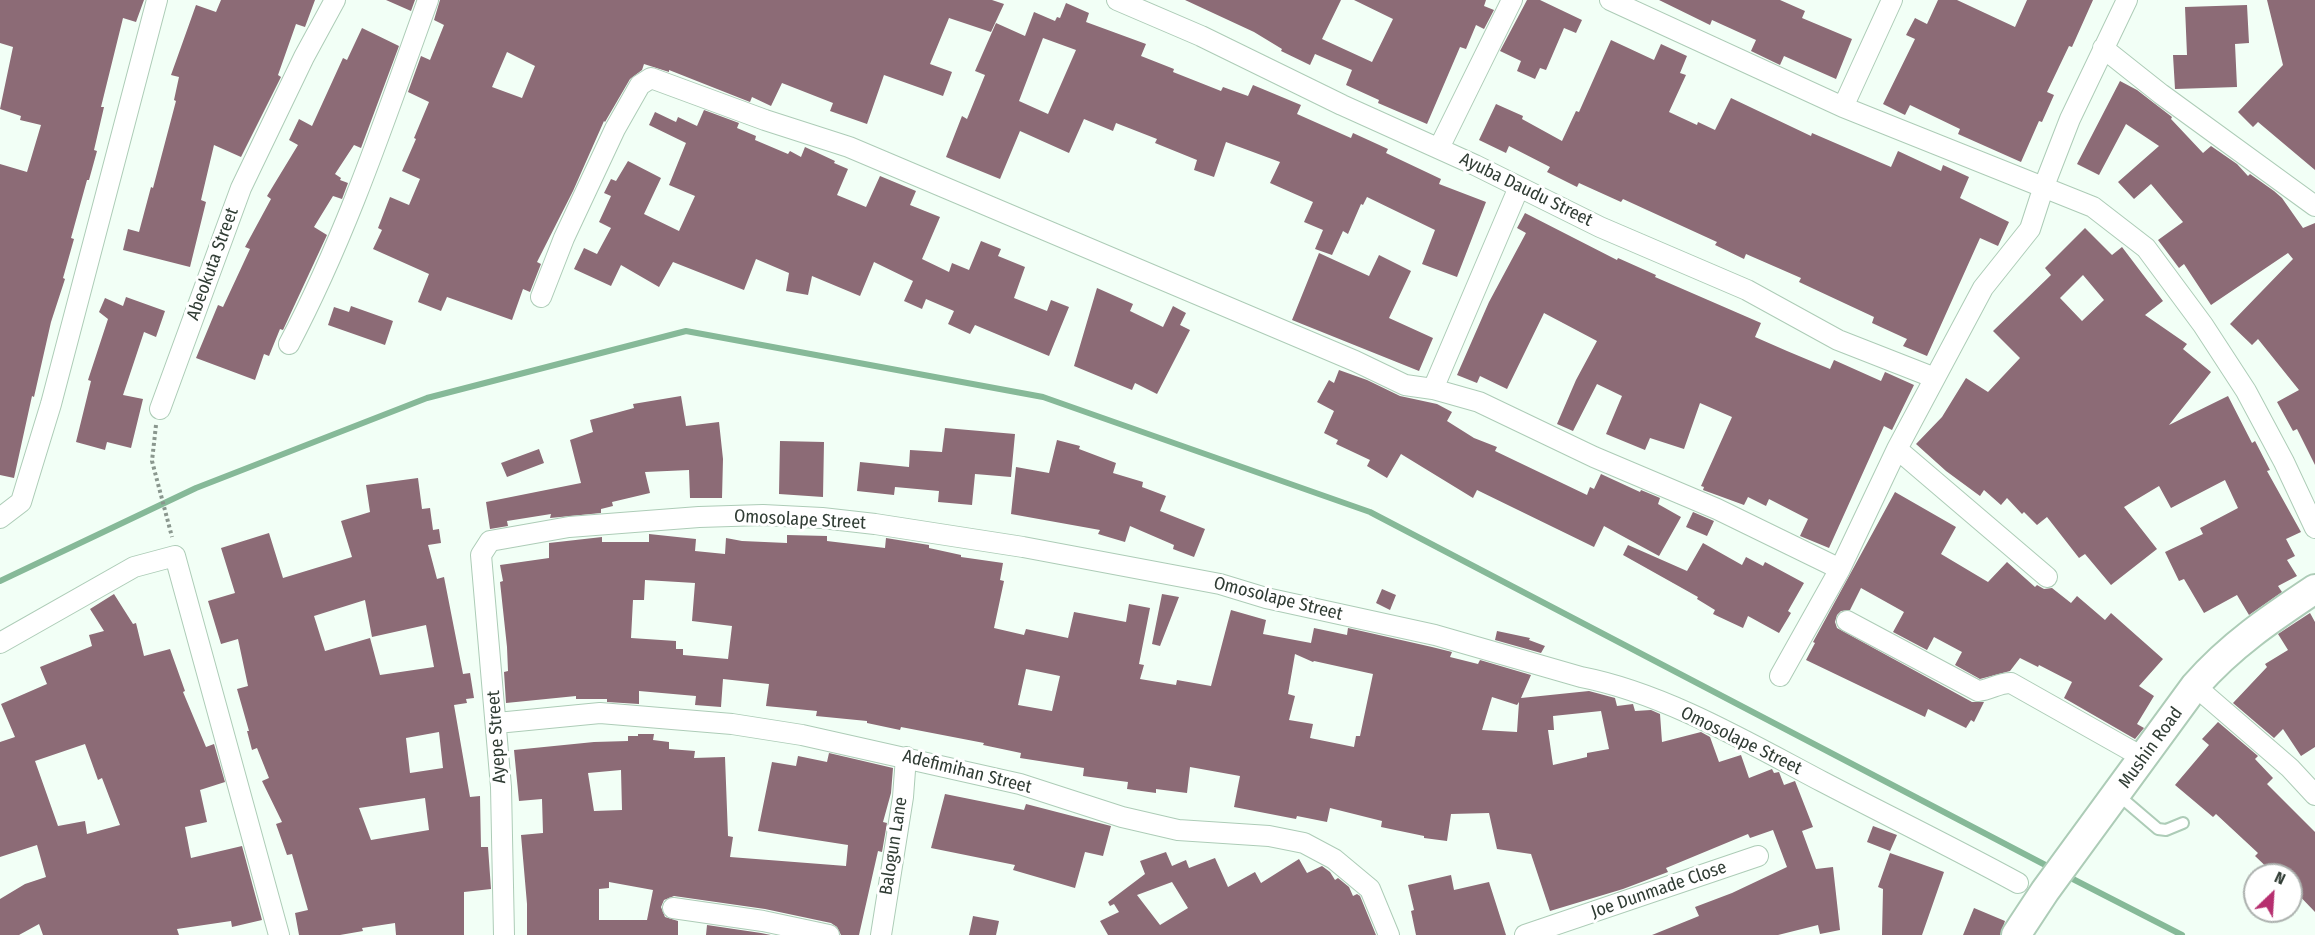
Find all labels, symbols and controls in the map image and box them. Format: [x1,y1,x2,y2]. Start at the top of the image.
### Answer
street label: Ayuba Daudu Street [1456,148,1596,232]
street label: Abeokuta Street [183,205,243,323]
street label: Omosolape Street [733,506,867,534]
street label: Omosolape Street [1211,573,1345,625]
street label: Ayepe Street [483,690,511,784]
street label: Omosolape Street [1677,702,1805,780]
street label: Mushin Road [2114,703,2188,793]
street label: Adefimihan Street [900,746,1034,798]
street label: Balogun Lane [876,795,912,897]
street label: Joe Dunmade Close [1588,857,1730,923]
north arrow [2243,863,2303,923]
text: N [2272,867,2288,889]

